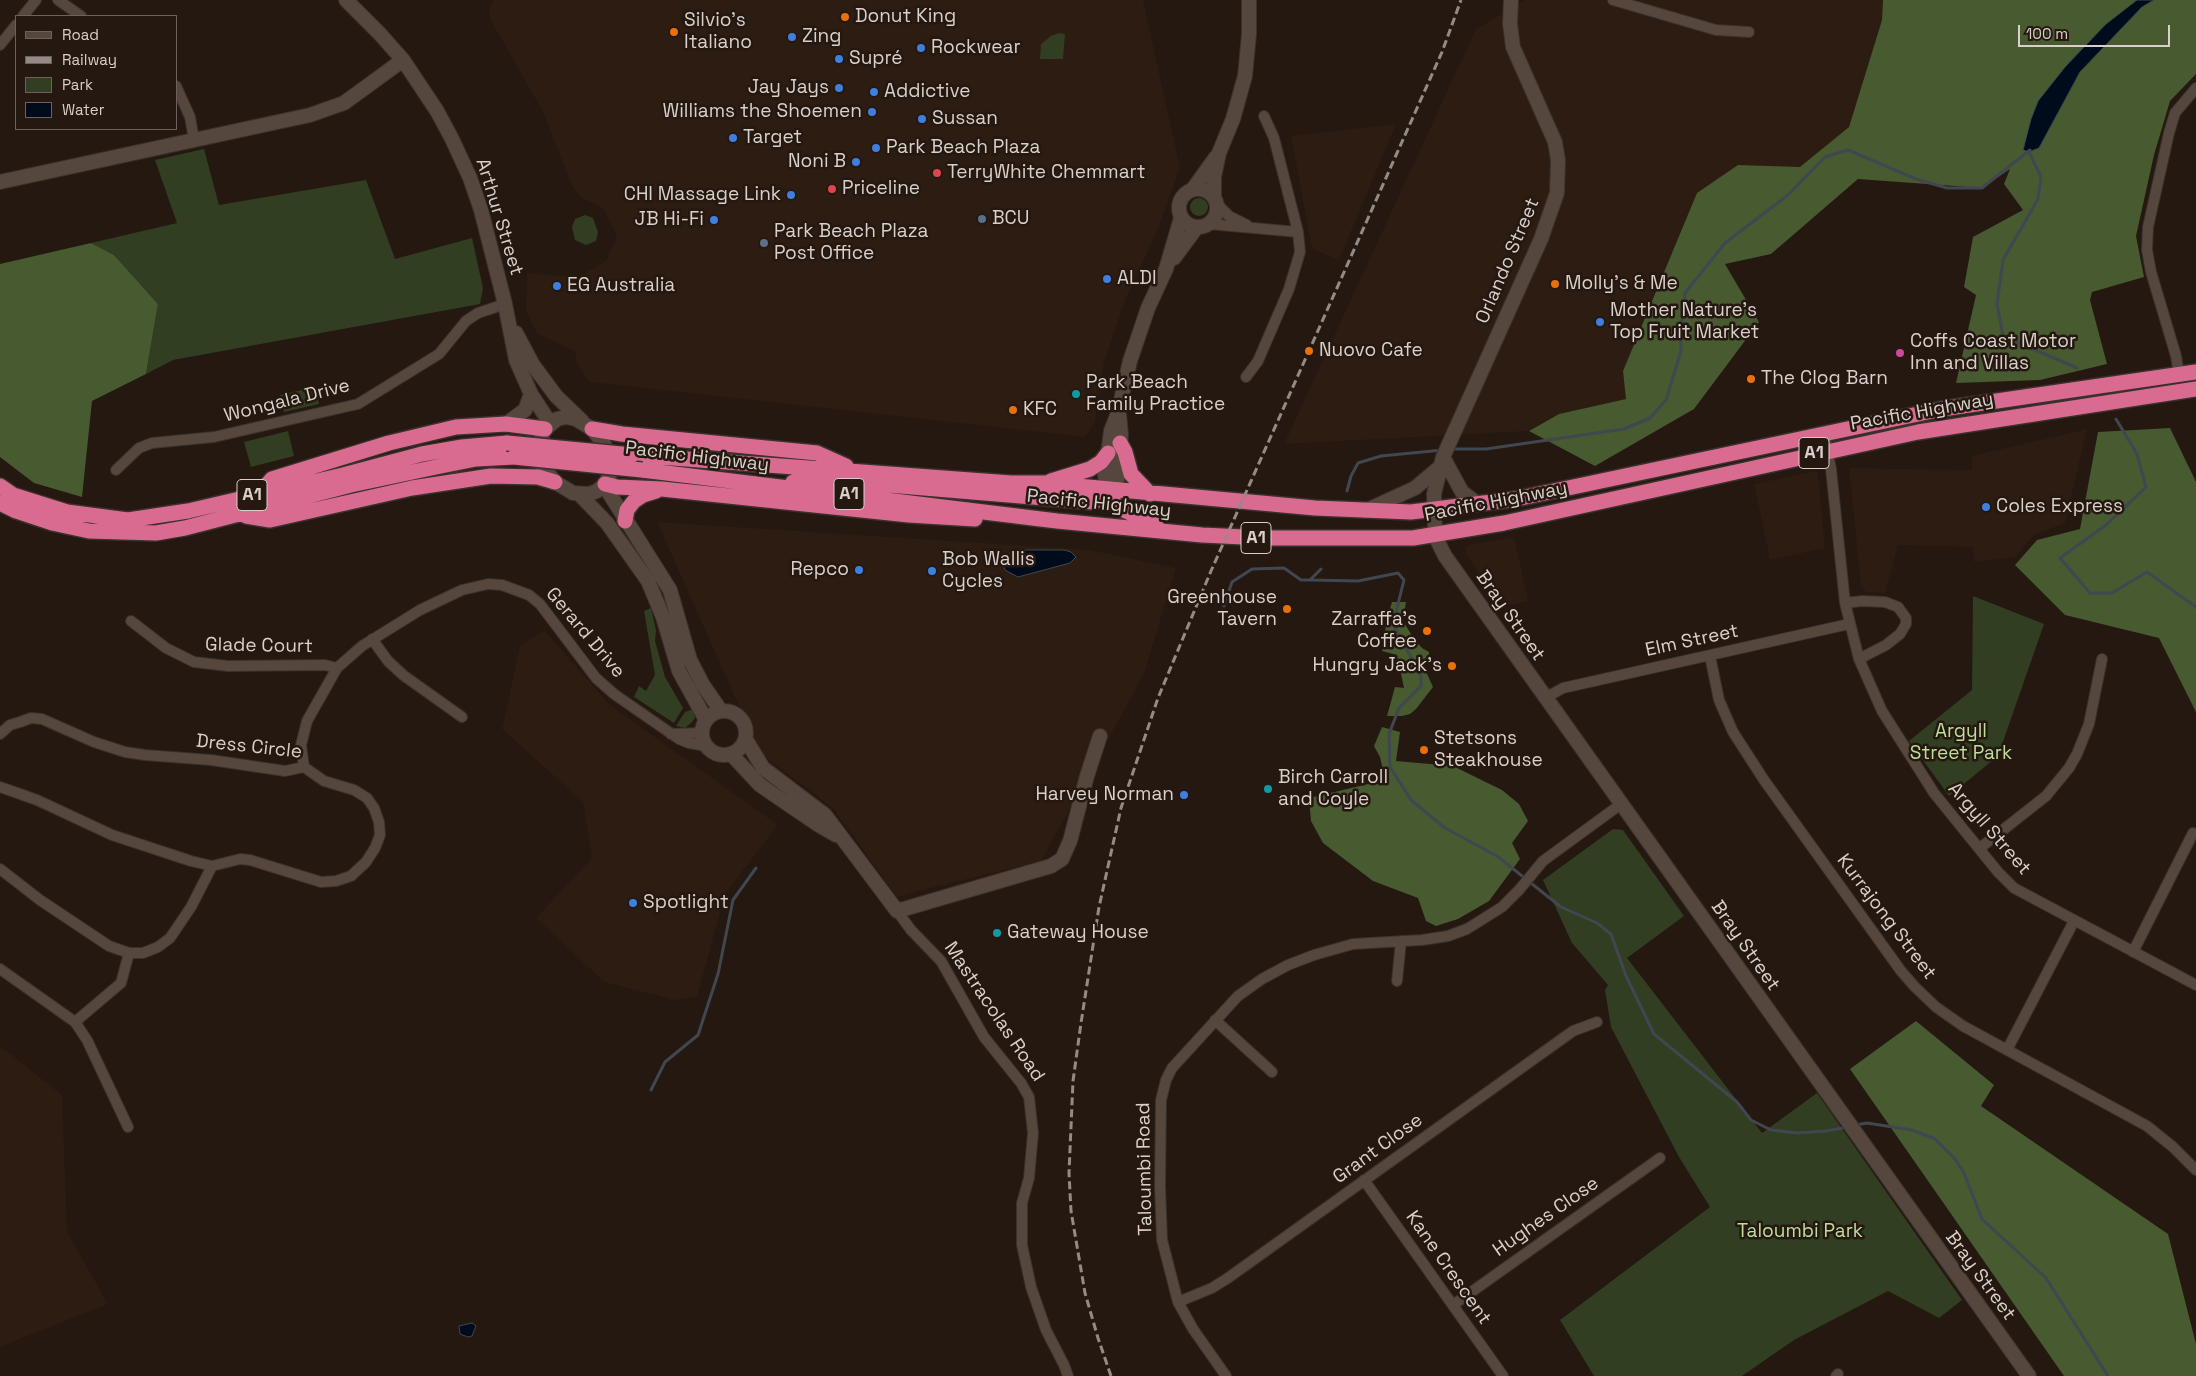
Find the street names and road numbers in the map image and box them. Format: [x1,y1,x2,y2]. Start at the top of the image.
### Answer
street label: Arthur Street [470,156,528,278]
street label: Orlando Street [1471,195,1545,327]
street label: Wongala Drive [222,374,352,428]
street label: Pacific Highway [1849,388,1995,436]
street label: Pacific Highway [624,437,770,477]
road number: A1 [1799,438,1829,468]
street label: Pacific Highway [1423,477,1569,527]
road number: A1 [834,478,864,509]
road number: A1 [237,480,267,510]
street label: Pacific Highway [1026,485,1172,523]
road number: A1 [1241,522,1271,554]
street label: Bray Street [1471,567,1549,665]
street label: Gerard Drive [541,583,629,683]
street label: Elm Street [1643,620,1741,662]
street label: Glade Court [205,634,313,658]
street label: Dress Circle [195,730,303,764]
street label: Argyll Street [1943,778,2035,880]
street label: Kurrajong Street [1831,850,1941,984]
street label: Bray Street [1706,897,1784,995]
street label: Mastracolas Road [939,938,1049,1086]
street label: Taloumbi Road [1132,1102,1158,1236]
street label: Grant Close [1329,1109,1427,1189]
street label: Hughes Close [1489,1172,1603,1262]
street label: Kane Crescent [1400,1207,1496,1329]
street label: Bray Street [1940,1227,2020,1325]

